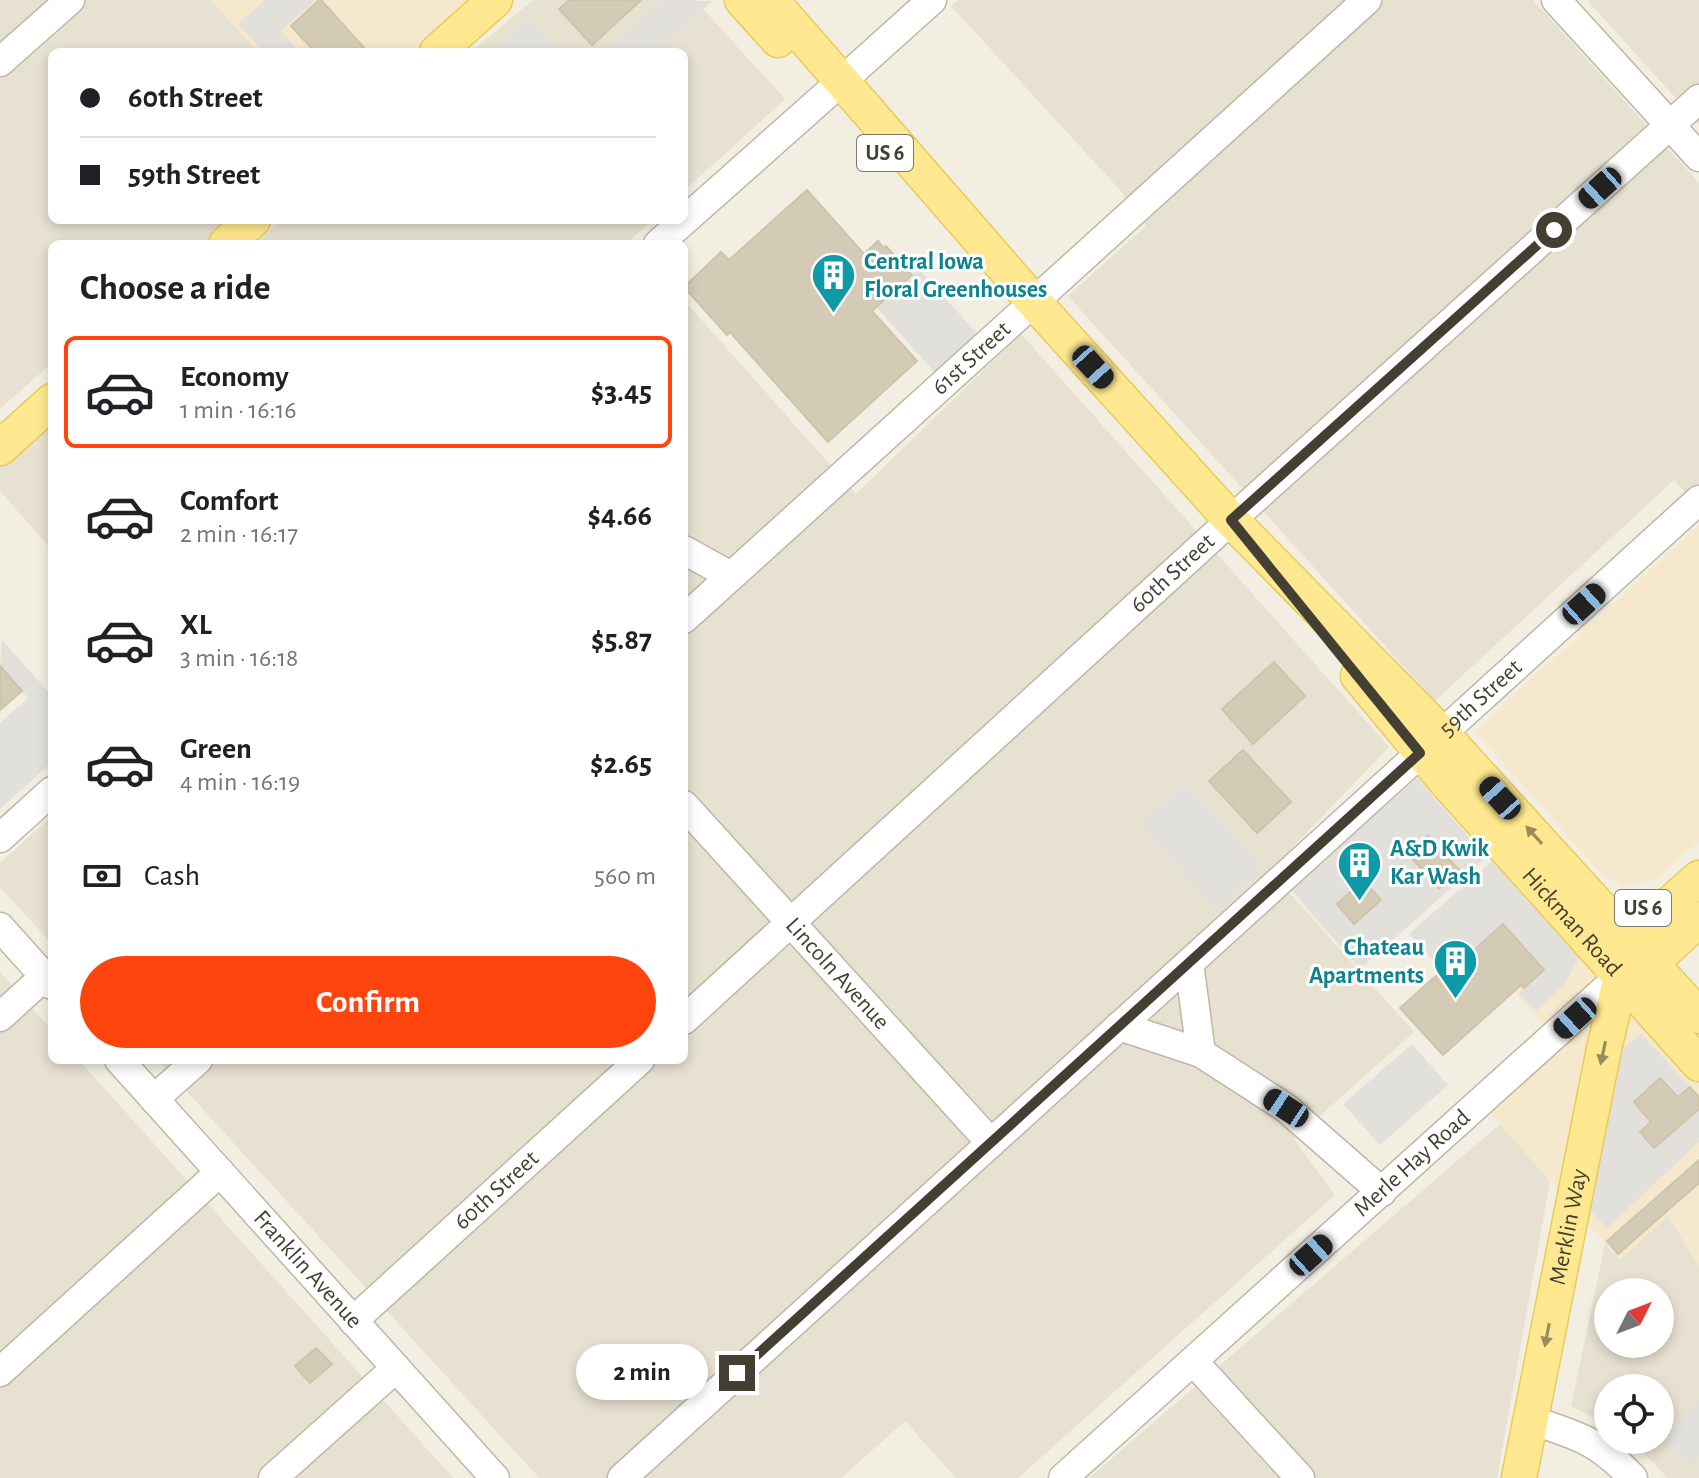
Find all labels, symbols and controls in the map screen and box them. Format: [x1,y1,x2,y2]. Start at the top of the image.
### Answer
text: 60th Street [128,83,263,113]
road number: US 6 [857,135,913,171]
text: 59th Street [128,160,260,190]
car [1574,163,1626,213]
route start [1536,212,1572,248]
place label: Central Iowa Floral Greenhouses [864,250,1047,302]
building icon: Central Iowa Floral Greenhouses [809,252,857,315]
text: Choose a ride [80,270,270,306]
street label: 61st Street [928,317,1016,400]
car [1068,341,1118,393]
icon: car [84,356,156,428]
text: Economy [180,362,289,392]
text: $3.45 [591,377,652,407]
text: 1 min · 16:16 [180,397,297,423]
icon: car [84,480,156,552]
text: Comfort [180,486,279,516]
text: $4.66 [588,501,652,531]
text: 2 min · 16:17 [180,521,298,547]
street label: 60th Street [1126,529,1220,618]
car [1558,579,1610,629]
icon: car [84,604,156,676]
text: XL [180,610,212,640]
text: $5.87 [591,625,652,655]
text: 3 min · 16:18 [180,645,298,671]
street label: 59th Street [1435,655,1527,741]
icon: car [84,728,156,800]
text: Green [180,734,252,764]
text: $2.65 [590,749,652,779]
text: 4 min · 16:19 [180,769,300,795]
car [1475,772,1525,824]
one-way arrow [1526,826,1544,845]
place label: A&D Kwik Kar Wash [1390,837,1489,889]
building icon: A&D Kwik Kar Wash [1335,839,1383,902]
icon: cash [80,854,124,898]
text: Cash [144,861,200,891]
text: 560 m [594,863,656,889]
street label: Hickman Road [1517,863,1626,981]
road number: US 6 [1615,890,1671,926]
street label: Lincoln Avenue [781,913,894,1034]
place label: Chateau Apartments [1309,936,1424,988]
building icon: Chateau Apartments [1431,938,1479,1001]
button: Confirm [80,956,656,1048]
car [1549,993,1601,1043]
one-way arrow [1596,1040,1609,1065]
car [1259,1085,1313,1131]
street label: Merle Hay Road [1349,1105,1475,1221]
street label: 60th Street [450,1146,544,1235]
street label: Merklin Way [1546,1167,1592,1287]
street label: Franklin Avenue [249,1206,366,1333]
car [1285,1230,1337,1280]
north arrow [1594,1278,1674,1358]
map controls [1594,1278,1674,1454]
one-way arrow [1541,1323,1553,1348]
callout: 2 min [577,1345,709,1401]
route end [719,1355,755,1391]
text: 2 min [613,1359,671,1385]
button: locate [1594,1374,1674,1454]

